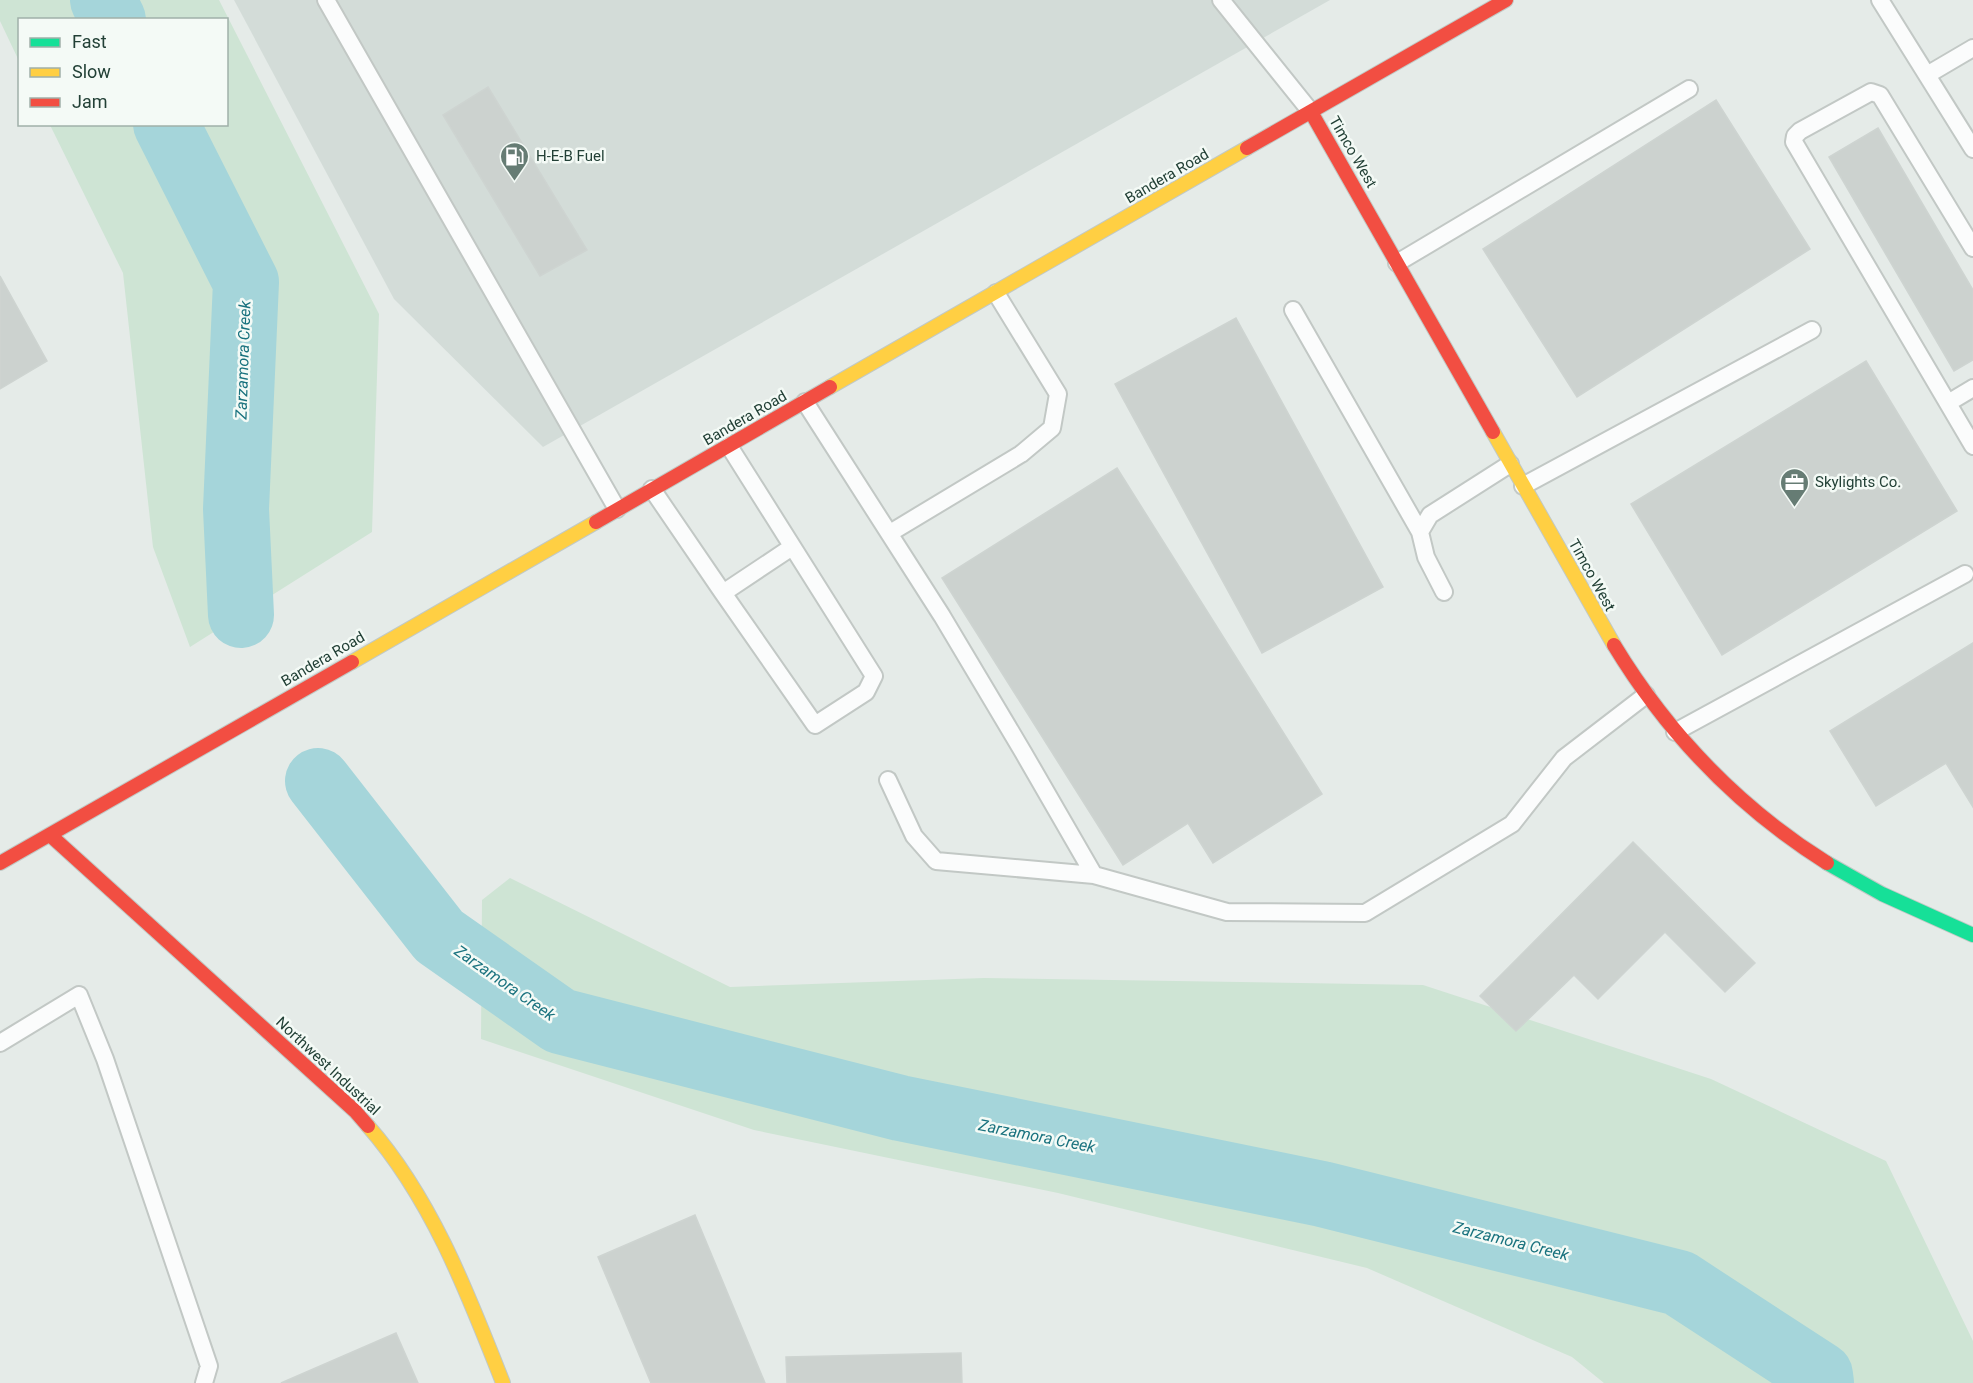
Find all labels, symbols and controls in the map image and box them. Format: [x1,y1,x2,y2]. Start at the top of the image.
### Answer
legend [18,18,228,126]
text: Fast [72,31,107,52]
text: Slow [72,61,111,82]
text: Jam [72,91,108,112]
street label: Timco West [1325,113,1381,191]
fuel station icon: H-E-B Fuel [499,140,531,182]
street label: Bandera Road [1122,145,1212,207]
place label: H-E-B Fuel [536,147,605,165]
water label: Zarzamora Creek [231,299,255,421]
street label: Bandera Road [700,387,790,449]
office icon: Skylights Co. [1778,466,1810,508]
place label: Skylights Co. [1815,473,1901,491]
street label: Timco West [1565,536,1619,614]
street label: Bandera Road [278,628,368,690]
water label: Zarzamora Creek [450,941,560,1025]
street label: Northwest Industrial [272,1013,384,1119]
water label: Zarzamora Creek [976,1115,1098,1157]
water label: Zarzamora Creek [1450,1217,1572,1265]

